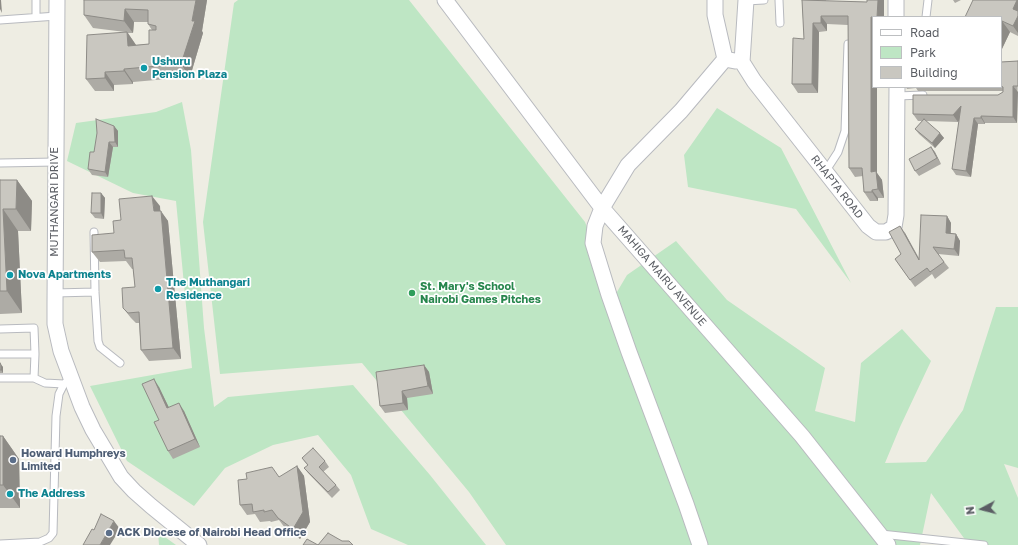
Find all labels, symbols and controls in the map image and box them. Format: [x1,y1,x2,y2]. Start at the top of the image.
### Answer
legend [872,16,1002,88]
text: Road [910,25,939,40]
text: Park [910,45,936,60]
place label: Ushuru Pension Plaza [152,55,227,81]
marker: Ushuru Pension Plaza [139,63,149,73]
text: Building [910,65,958,80]
street label: MUTHANGARI DRIVE [48,147,62,257]
street label: RHAPTA ROAD [808,153,866,221]
street label: MAHIGA MAIRU AVENUE [615,223,709,329]
place label: Nova Apartments [18,268,111,282]
marker: Nova Apartments [5,270,15,280]
place label: The Muthangari Residence [166,276,250,302]
place label: St. Mary's School Nairobi Games Pitches [420,280,541,306]
marker: The Muthangari Residence [153,284,163,294]
marker: St. Mary's School Nairobi Games Pitches [407,288,417,298]
place label: Howard Humphreys Limited [21,447,126,473]
marker: Howard Humphreys Limited [8,455,18,465]
place label: The Address [18,487,85,501]
marker: The Address [5,489,15,499]
north arrow [962,489,1002,529]
text: N [963,506,977,515]
place label: ACK Diocese of Nairobi Head Office [117,526,306,540]
marker: ACK Diocese of Nairobi Head Office [104,528,114,538]

